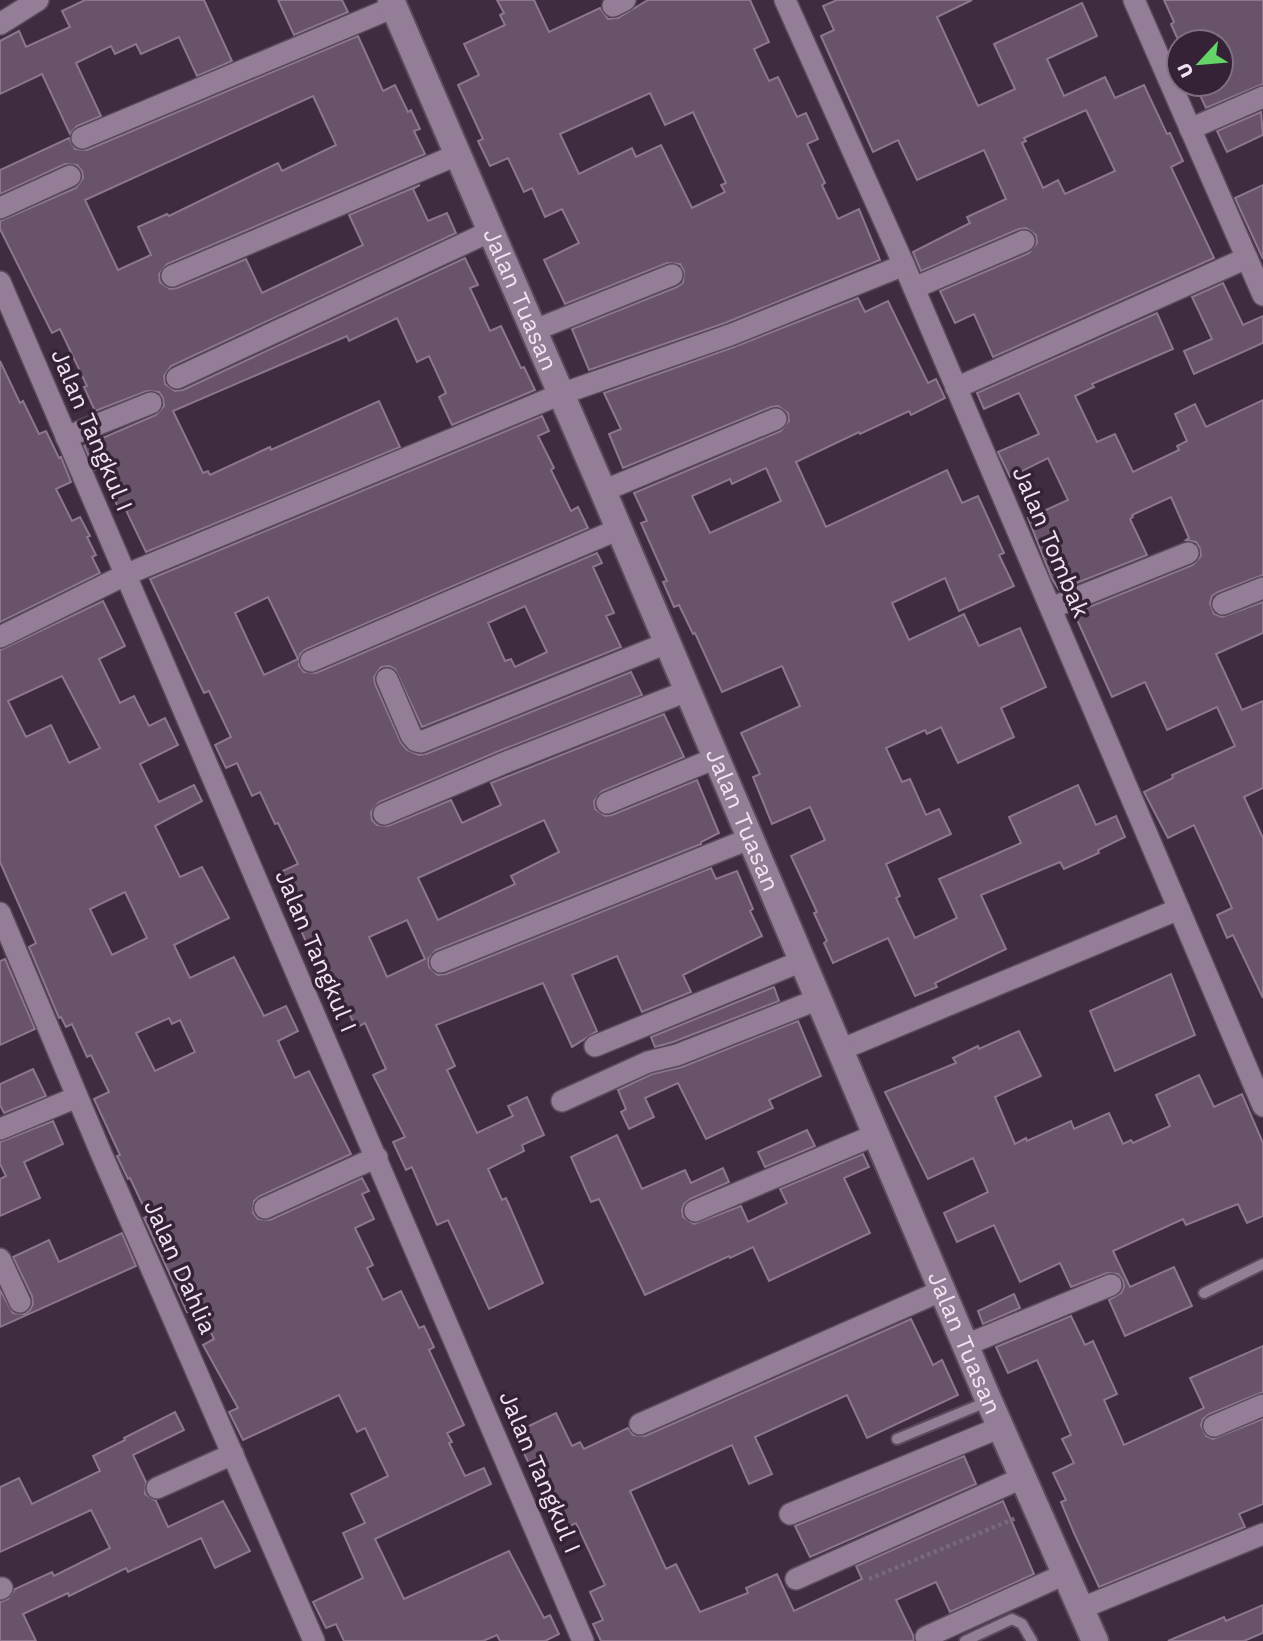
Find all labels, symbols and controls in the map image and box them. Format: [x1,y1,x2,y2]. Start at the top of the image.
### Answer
north arrow [1165,28,1235,98]
text: U [1172,59,1198,81]
street label: Jalan Tuasan [477,224,563,375]
street label: Jalan Tangkul I [45,345,139,515]
street label: Jalan Tombak [1007,462,1096,622]
street label: Jalan Tuasan [700,744,785,896]
street label: Jalan Tangkul I [269,866,363,1036]
street label: Jalan Dahlia [138,1196,222,1338]
street label: Jalan Tuasan [922,1267,1007,1419]
street label: Jalan Tangkul I [493,1387,587,1557]

